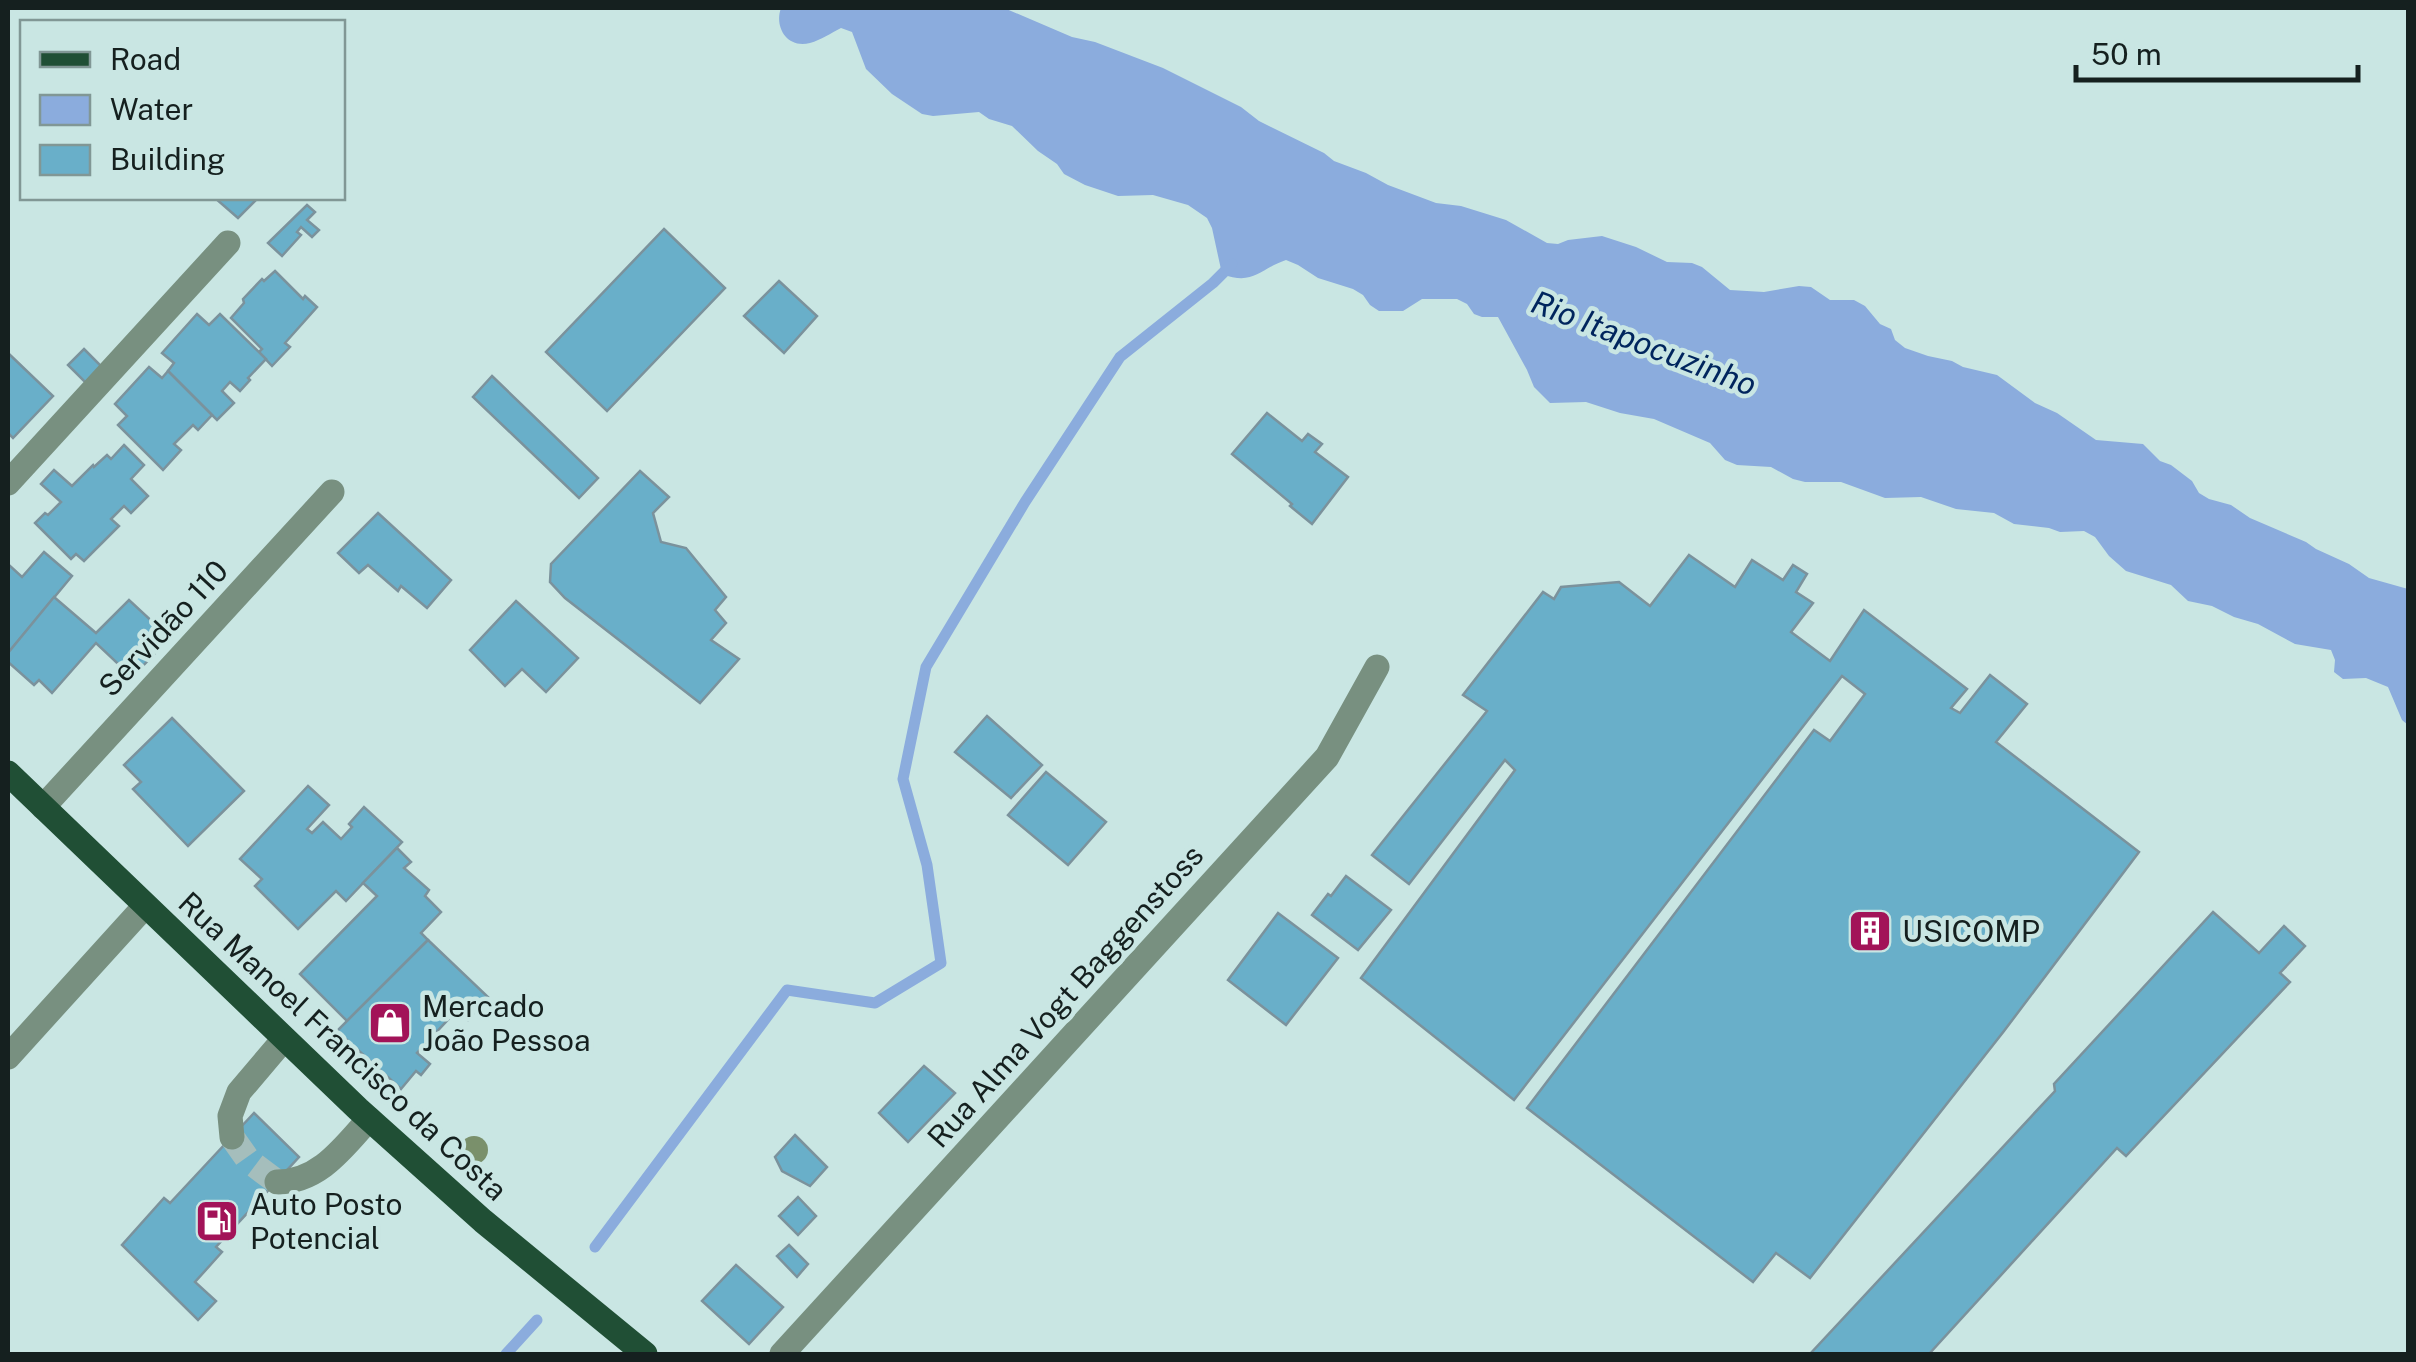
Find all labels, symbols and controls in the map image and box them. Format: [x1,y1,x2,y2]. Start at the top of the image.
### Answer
legend [20,20,345,200]
scale bar [2076,20,2358,82]
text: 50 m [2091,36,2162,72]
text: Road [110,41,181,77]
text: Water [110,91,193,127]
text: Building [110,141,225,177]
water label: Rio Itapocuzinho [1526,283,1762,403]
street label: Servidão 110 [91,552,235,704]
street label: Rua Alma Vogt Baggenstoss [920,837,1210,1155]
street label: Rua Manoel Francisco da Costa [171,884,515,1208]
building icon: USICOMP [1847,908,1893,954]
place label: USICOMP [1902,913,2040,949]
place label: Mercado João Pessoa [422,988,590,1058]
shop icon: Mercado João Pessoa [367,1000,413,1046]
place label: Auto Posto Potencial [250,1186,403,1256]
fuel station icon: Auto Posto Potencial [194,1198,240,1244]

